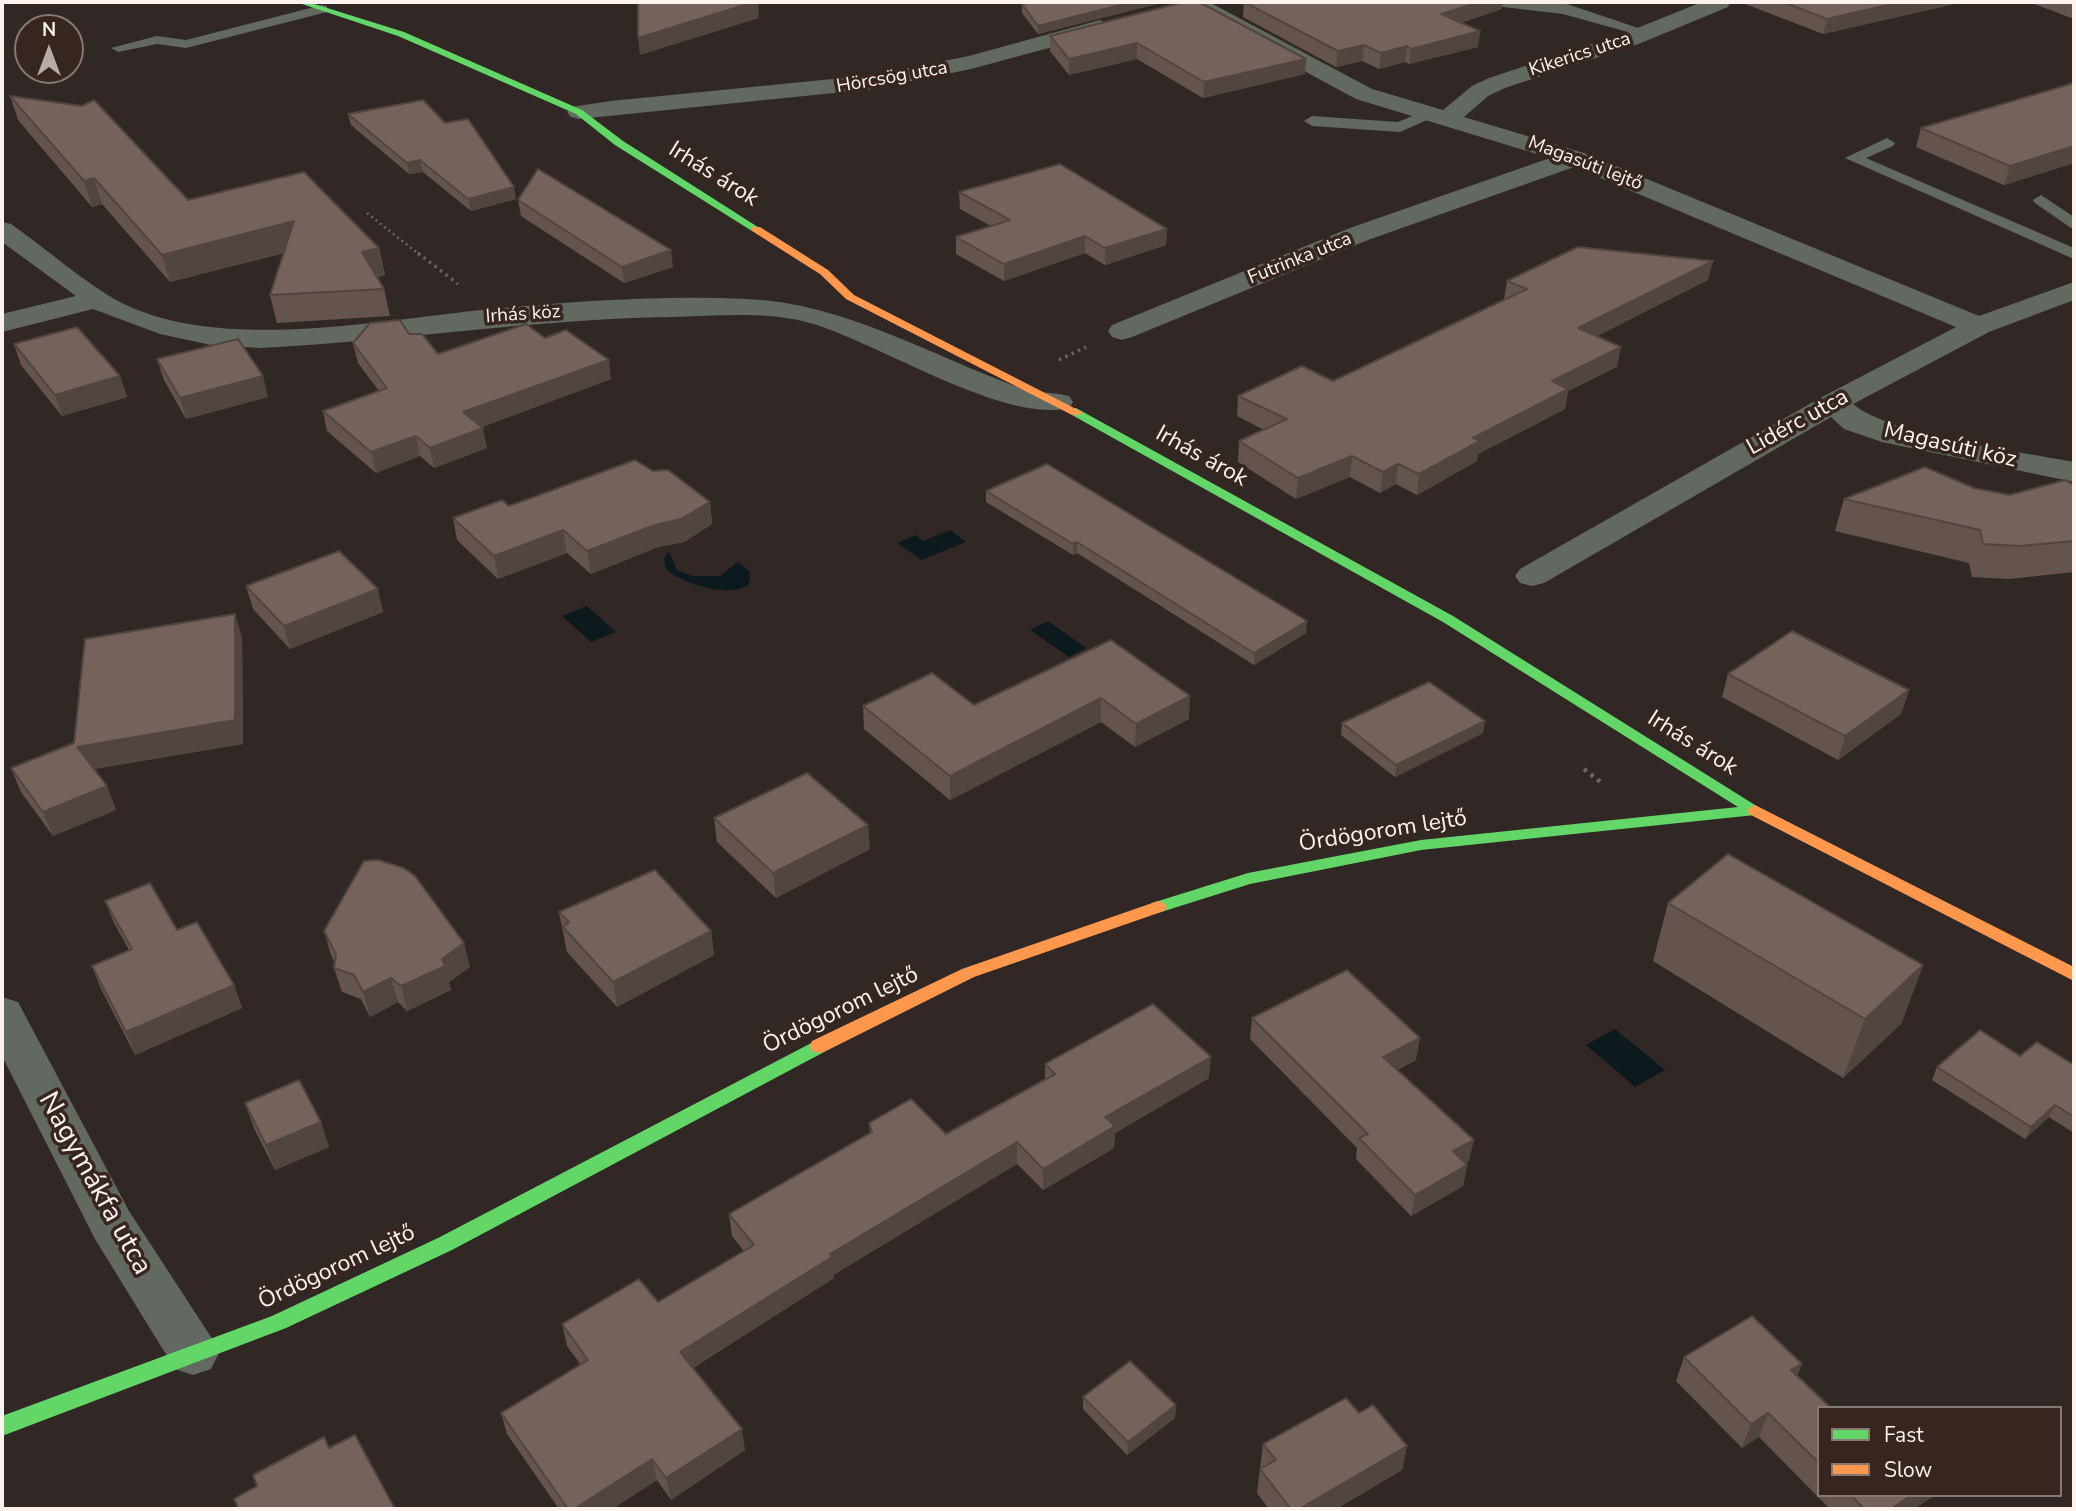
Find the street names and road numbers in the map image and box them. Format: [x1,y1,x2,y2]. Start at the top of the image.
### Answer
street label: Kikerics utca [1526,28,1634,82]
street label: Hörcsög utca [835,57,949,99]
street label: Magasúti lejtő [1525,132,1645,196]
street label: Irhás árok [663,137,763,213]
street label: Futrinka utca [1245,228,1355,290]
street label: Irhás köz [485,301,561,329]
street label: Lidérc utca [1742,384,1854,462]
street label: Magasúti köz [1881,417,2019,475]
street label: Irhás árok [1150,420,1252,494]
street label: Irhás árok [1642,706,1742,782]
street label: Ördögorom lejtő [1297,805,1469,859]
street label: Ördögorom lejtő [759,961,923,1061]
street label: Nagymákfa utca [30,1087,158,1281]
street label: Ördögorom lejtő [254,1220,420,1316]

